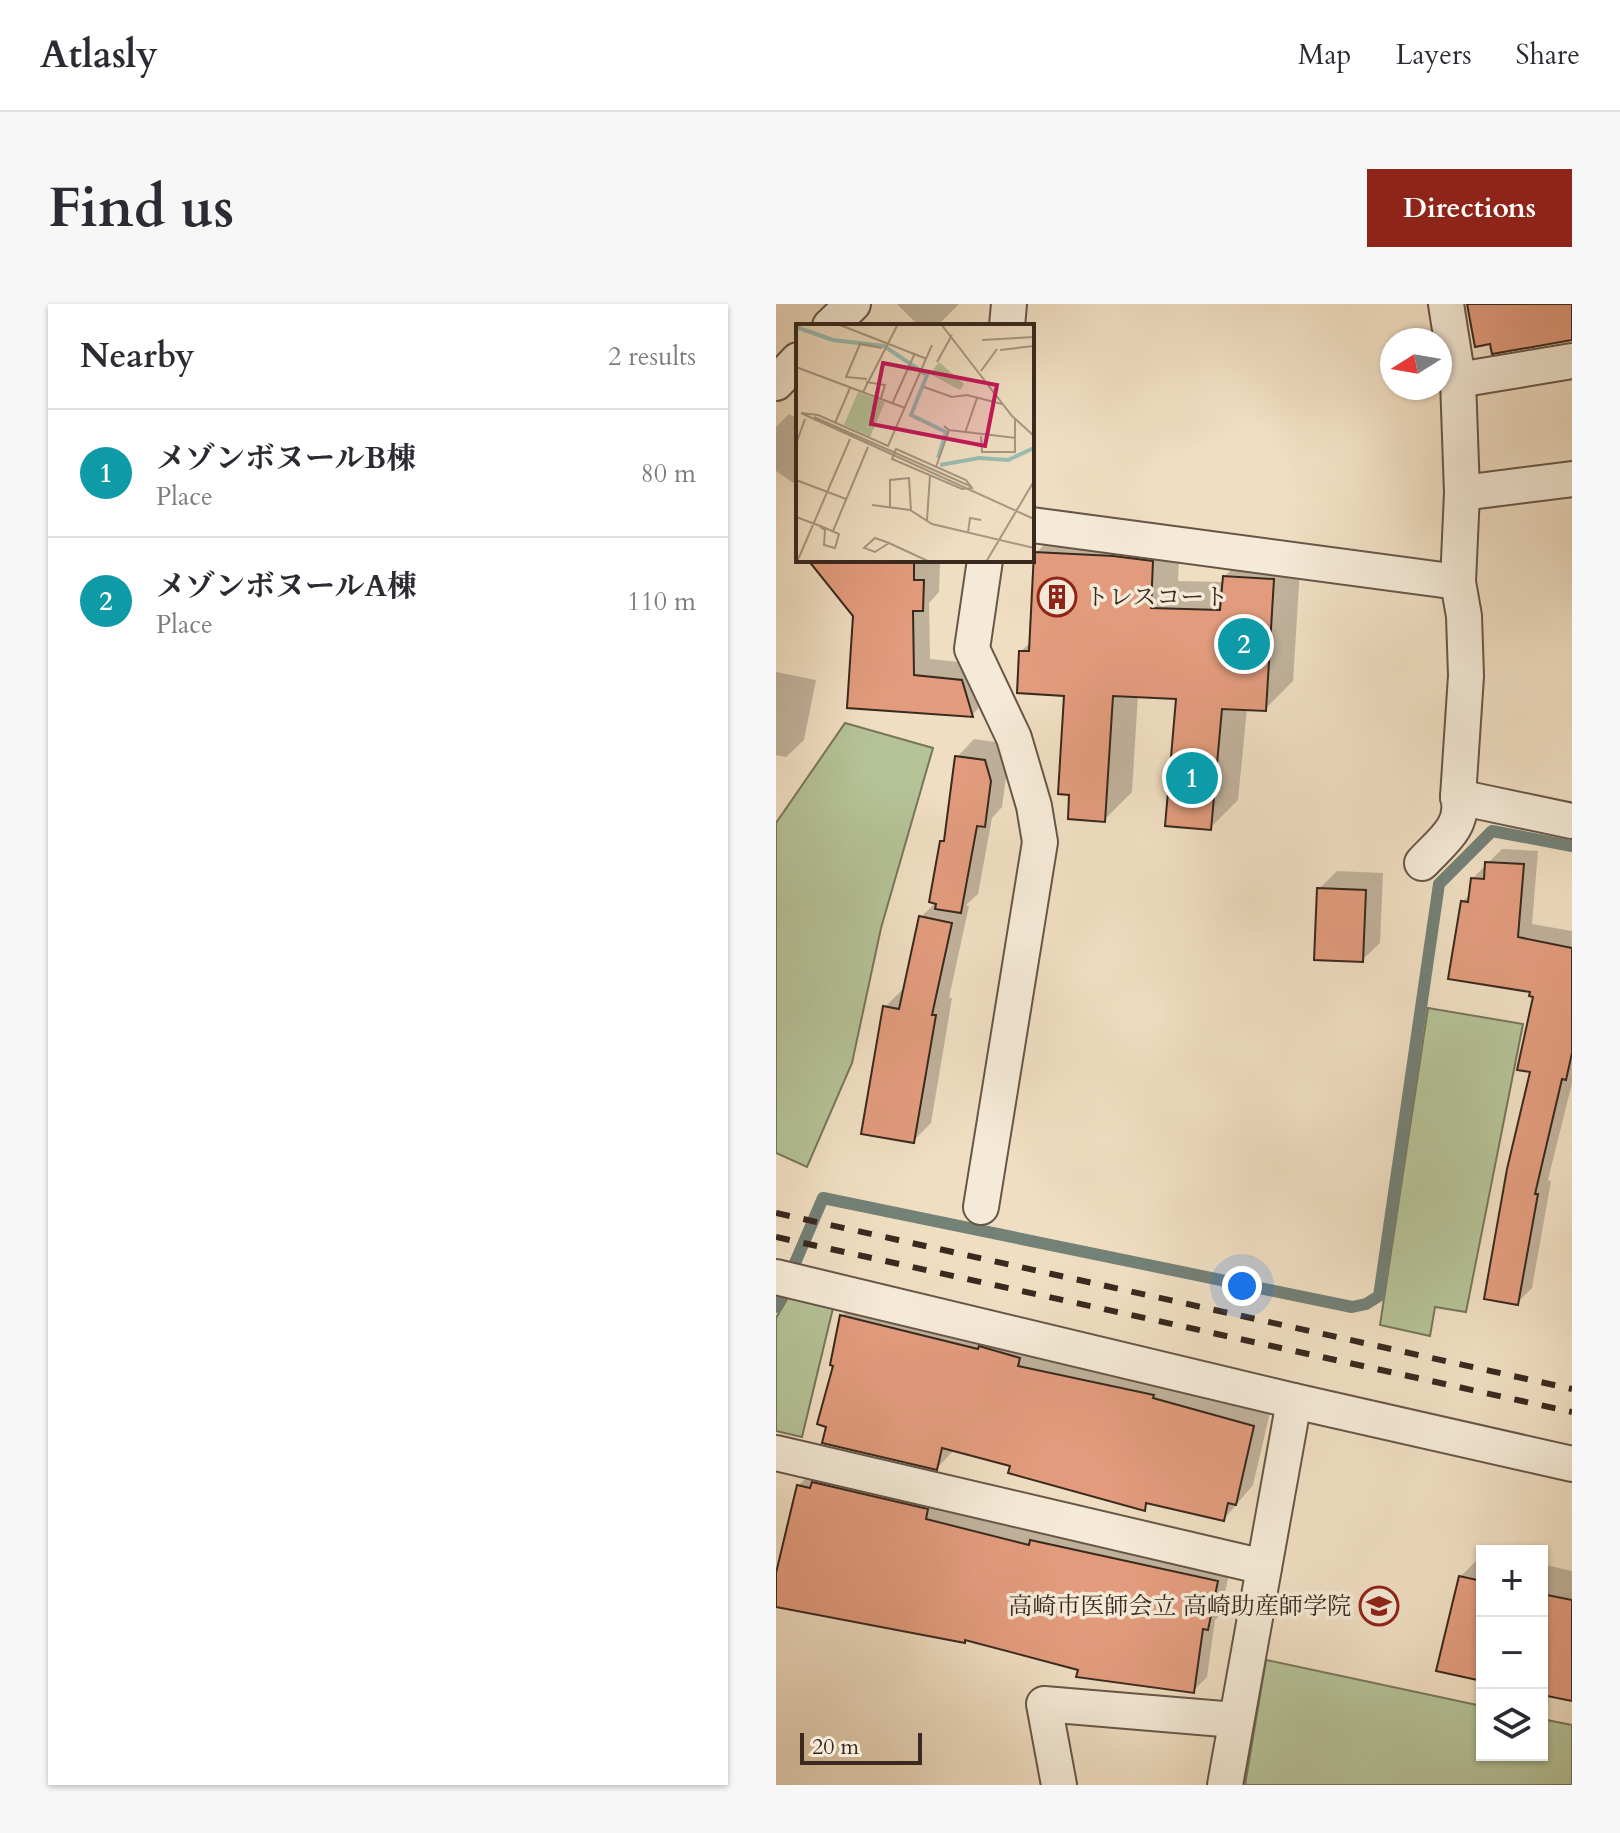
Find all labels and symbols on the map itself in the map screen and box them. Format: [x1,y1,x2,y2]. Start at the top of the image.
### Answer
inset map [796,324,1034,562]
north arrow [1380,328,1452,400]
building icon: トレスコート [1036,576,1078,618]
place label: トレスコート [1085,581,1228,614]
pin: 2 [1218,614,1270,674]
pin: 1 [1166,748,1218,808]
your location [1222,1266,1262,1306]
school or university icon: 高崎市医師会立 高崎助産師学院 [1358,1585,1400,1627]
place label: 高崎市医師会立 高崎助産師学院 [1009,1590,1351,1623]
scale bar [800,1729,922,1765]

